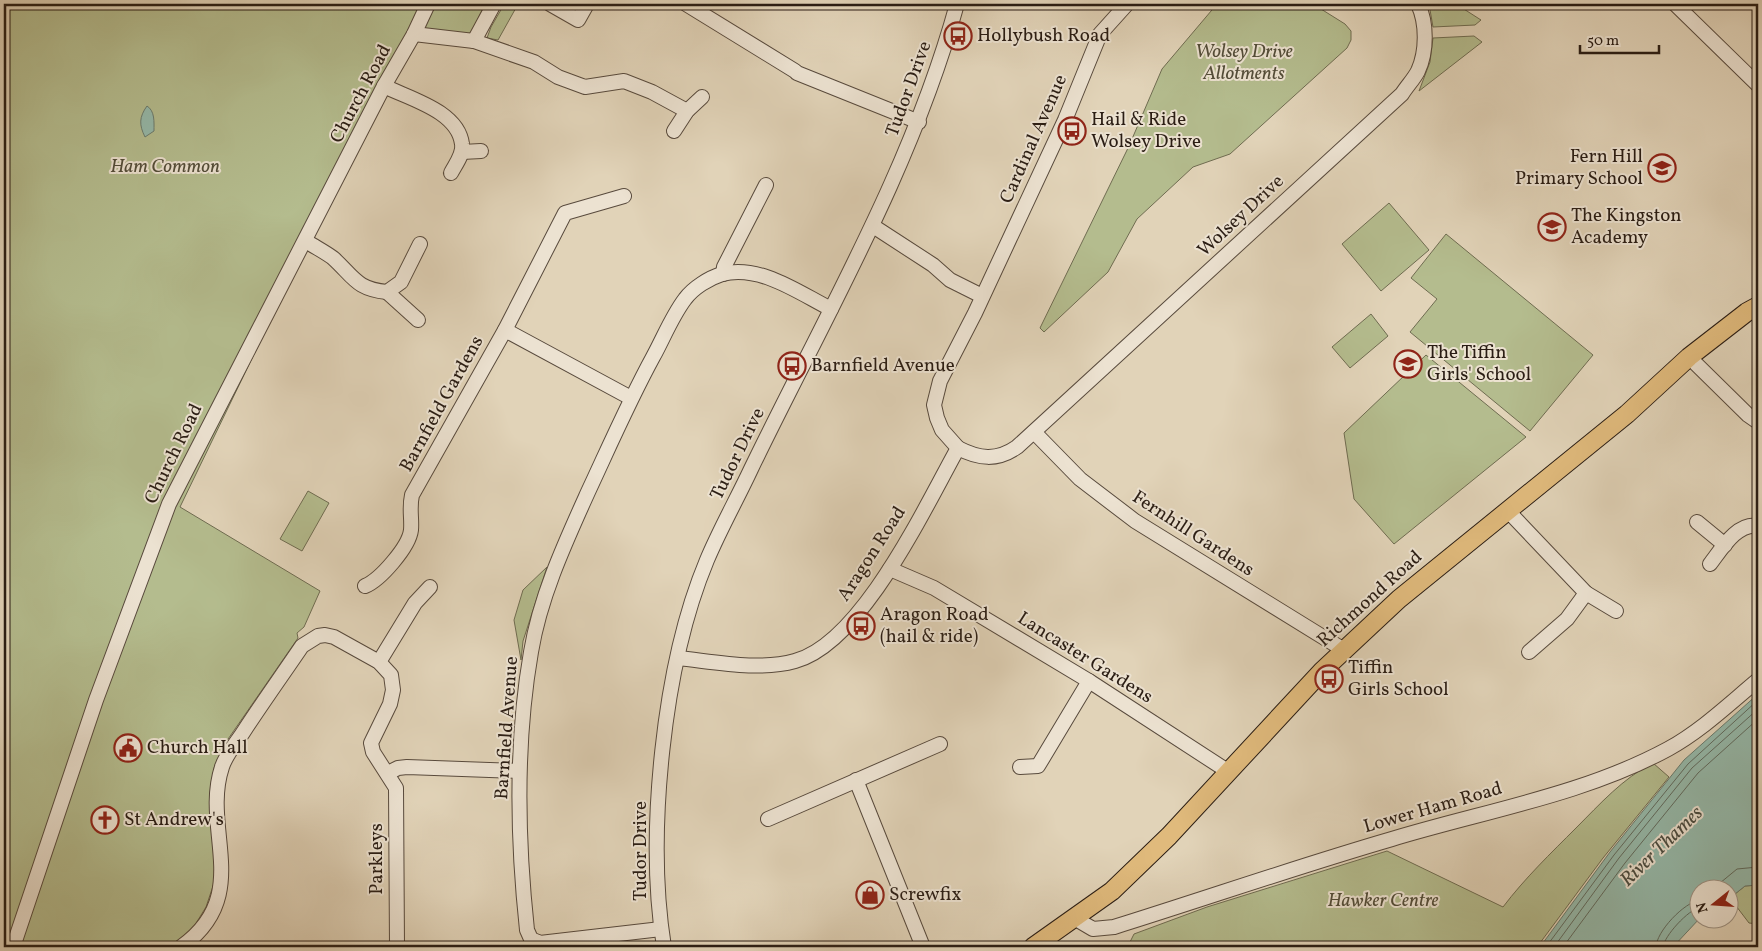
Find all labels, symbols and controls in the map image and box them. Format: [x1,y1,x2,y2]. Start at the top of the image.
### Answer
bus stop icon: Hollybush Road [943,21,973,51]
scale bar [1580,22,1658,54]
place label: Hollybush Road [977,23,1110,49]
text: 50 m [1587,31,1619,52]
street label: Tudor Drive [880,38,938,140]
park label: Wolsey Drive Allotments [1195,39,1293,87]
street label: Church Road [324,40,398,148]
street label: Cardinal Avenue [994,70,1074,208]
place label: Hail & Ride Wolsey Drive [1091,107,1201,155]
bus stop icon: Hail & Ride Wolsey Drive [1057,116,1087,146]
place label: Fern Hill Primary School [1515,144,1643,192]
school or university icon: Fern Hill Primary School [1647,153,1677,183]
park label: Ham Common [110,154,220,180]
street label: Wolsey Drive [1192,169,1290,263]
place label: The Kingston Academy [1571,203,1682,251]
school or university icon: The Kingston Academy [1537,212,1567,242]
street label: Barnfield Gardens [394,331,490,477]
place label: The Tiffin Girls' School [1427,340,1531,388]
school or university icon: The Tiffin Girls' School [1393,349,1423,379]
bus stop icon: Barnfield Avenue [777,351,807,381]
place label: Barnfield Avenue [811,353,955,379]
street label: Church Road [139,400,209,508]
street label: Tudor Drive [704,403,772,505]
street label: Fernhill Gardens [1127,485,1259,583]
street label: Aragon Road [832,501,912,607]
street label: Richmond Road [1312,545,1428,653]
place label: Aragon Road (hail & ride) [880,602,989,650]
street label: Lancaster Gardens [1012,606,1158,710]
bus stop icon: Aragon Road (hail & ride) [846,611,876,641]
street label: Barnfield Avenue [489,655,525,801]
place label: Tiffin Girls School [1348,655,1449,703]
bus stop icon: Tiffin Girls School [1314,664,1344,694]
public building icon: Church Hall [113,733,143,763]
place label: Church Hall [147,735,248,761]
street label: Lower Ham Road [1361,776,1505,840]
water label: River Thames [1614,800,1710,894]
street label: Tudor Drive [628,801,654,901]
church icon: St Andrew's [90,805,120,835]
place label: St Andrew's [124,807,224,833]
street label: Parkleys [364,823,390,895]
north arrow [1690,878,1740,928]
shop icon: Screwfix [855,880,885,910]
place label: Screwfix [889,882,961,908]
park label: Hawker Centre [1328,888,1439,914]
text: N [1692,900,1714,915]

